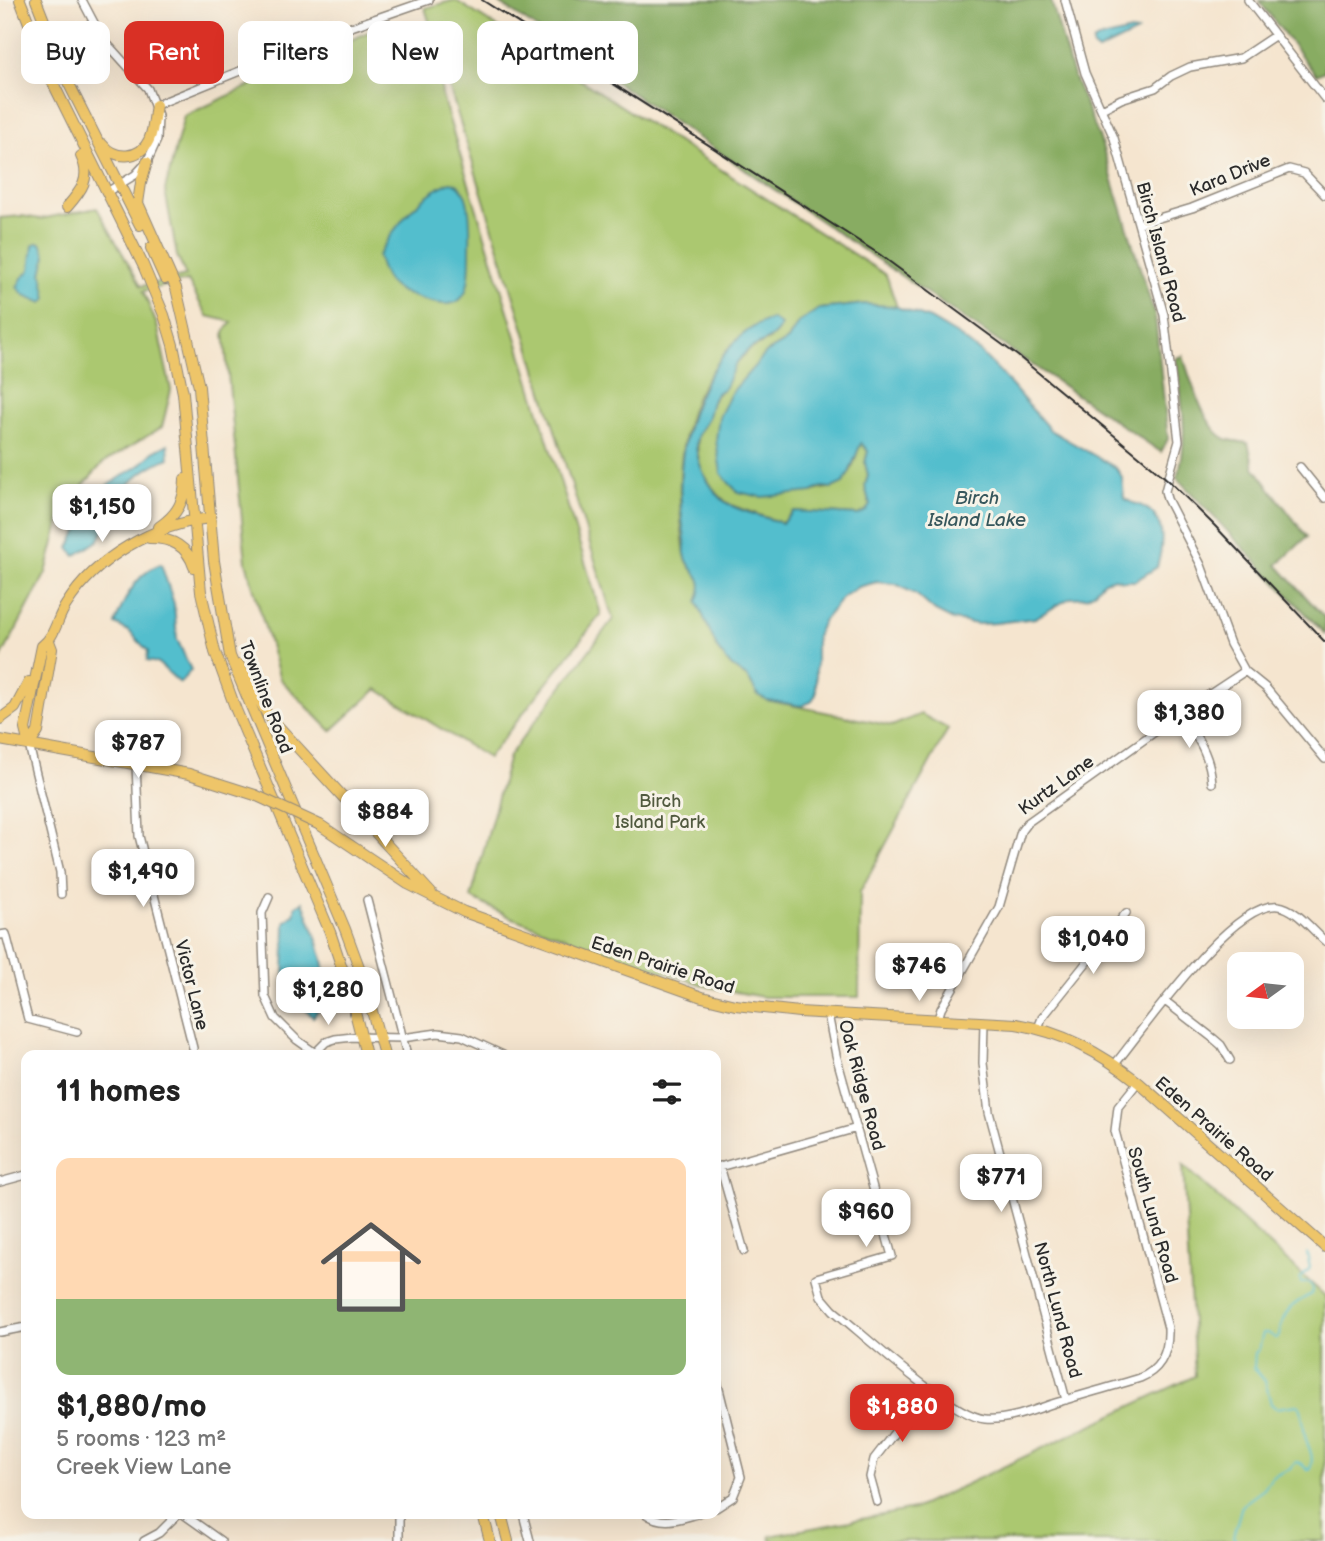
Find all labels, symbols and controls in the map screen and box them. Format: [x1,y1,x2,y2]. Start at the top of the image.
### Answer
chip: Buy [21,21,110,84]
chip: Rent [124,21,224,84]
chip: Filters [238,21,353,84]
chip: New [367,21,463,84]
chip: Apartment [477,21,638,84]
street label: Kara Drive [1187,150,1274,201]
street label: Birch Island Road [1132,180,1189,325]
pin: $1,150 [45,484,159,544]
water label: Birch Island Lake [927,487,1026,532]
text: $1,150 [68,493,136,521]
street label: Townline Road [234,638,297,756]
pin: $1,380 [1132,690,1246,750]
text: $1,380 [1153,699,1225,727]
pin: $787 [97,720,179,780]
text: $787 [111,729,165,757]
street label: Kurtz Lane [1015,751,1098,820]
pin: $884 [344,790,426,849]
park label: Birch Island Park [615,791,705,833]
text: $884 [357,798,413,826]
pin: $1,490 [86,850,200,909]
text: $1,490 [107,858,179,886]
pin: $1,040 [1036,916,1150,976]
text: $1,040 [1057,925,1129,953]
street label: Eden Prairie Road [589,932,737,999]
street label: Victor Lane [170,938,213,1033]
pin: $746 [878,944,960,1003]
text: $746 [891,952,947,980]
north arrow [1227,952,1304,1029]
map controls [1227,952,1304,1029]
pin: $1,280 [271,968,385,1027]
text: $1,280 [292,976,364,1004]
street label: Oak Ridge Road [834,1018,889,1153]
street label: Eden Prairie Road [1150,1072,1277,1186]
icon: filters [648,1073,686,1111]
text: 11 homes [56,1074,180,1110]
street label: South Lund Road [1123,1145,1182,1286]
pin: $771 [960,1154,1042,1214]
text: $771 [976,1163,1026,1191]
pin: $960 [825,1190,907,1249]
text: $960 [838,1198,894,1226]
icon: home [308,1204,434,1330]
street label: North Lund Road [1029,1240,1086,1380]
pin: $1,880 [845,1384,959,1444]
text: $1,880/mo [56,1389,207,1425]
text: $1,880 [866,1393,938,1421]
text: 5 rooms · 123 m² [56,1425,226,1453]
text: Creek View Lane [56,1453,231,1481]

